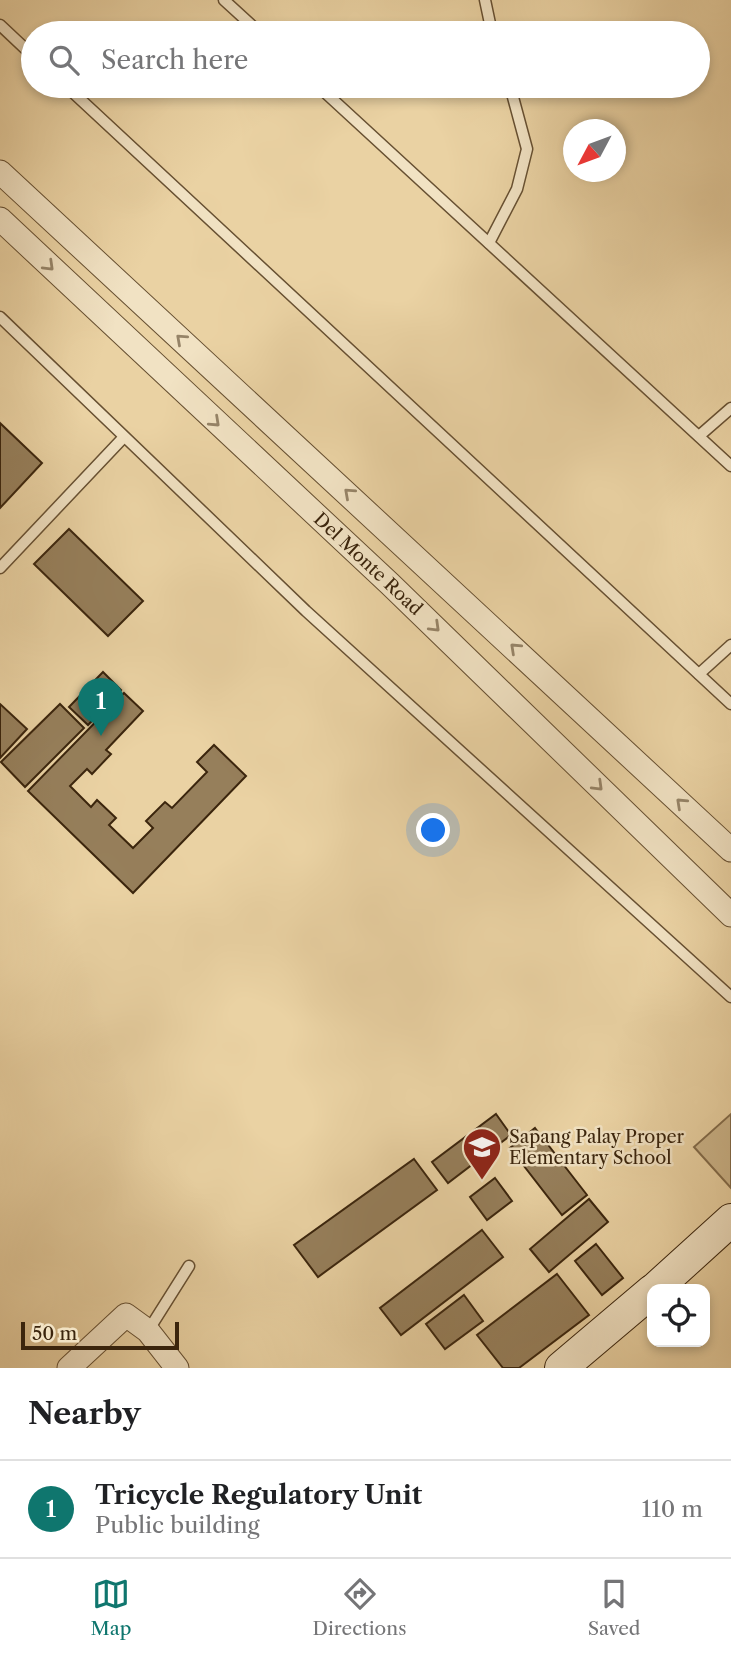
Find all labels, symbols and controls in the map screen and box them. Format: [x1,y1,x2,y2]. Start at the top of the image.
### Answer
search box [21,21,710,98]
icon: search [45,41,83,79]
text: Search here [101,44,248,76]
north arrow [563,119,626,182]
one-way arrow [41,257,54,270]
one-way arrow [176,335,189,348]
one-way arrow [207,413,220,426]
one-way arrow [344,488,357,501]
street label: Del Monte Road [309,508,427,620]
one-way arrow [427,619,440,632]
one-way arrow [510,643,523,656]
pin: 1 [78,678,124,736]
one-way arrow [590,777,603,790]
one-way arrow [676,799,689,812]
your location [416,813,450,847]
school or university icon: Sapang Palay Proper Elementary School [461,1126,503,1181]
place label: Sapang Palay Proper Elementary School [509,1126,685,1169]
map controls [647,1284,710,1347]
button: locate [647,1284,710,1347]
scale bar [21,1319,178,1351]
text: 50 m [32,1322,77,1345]
text: Nearby [28,1395,141,1432]
text: Tricycle Regulatory Unit [95,1479,422,1511]
text: 1 [46,1495,56,1523]
text: 110 m [642,1495,703,1523]
text: Public building [95,1511,260,1539]
tab: Map [91,1575,131,1640]
tab: Directions [313,1575,406,1640]
tab: Saved [588,1575,640,1640]

